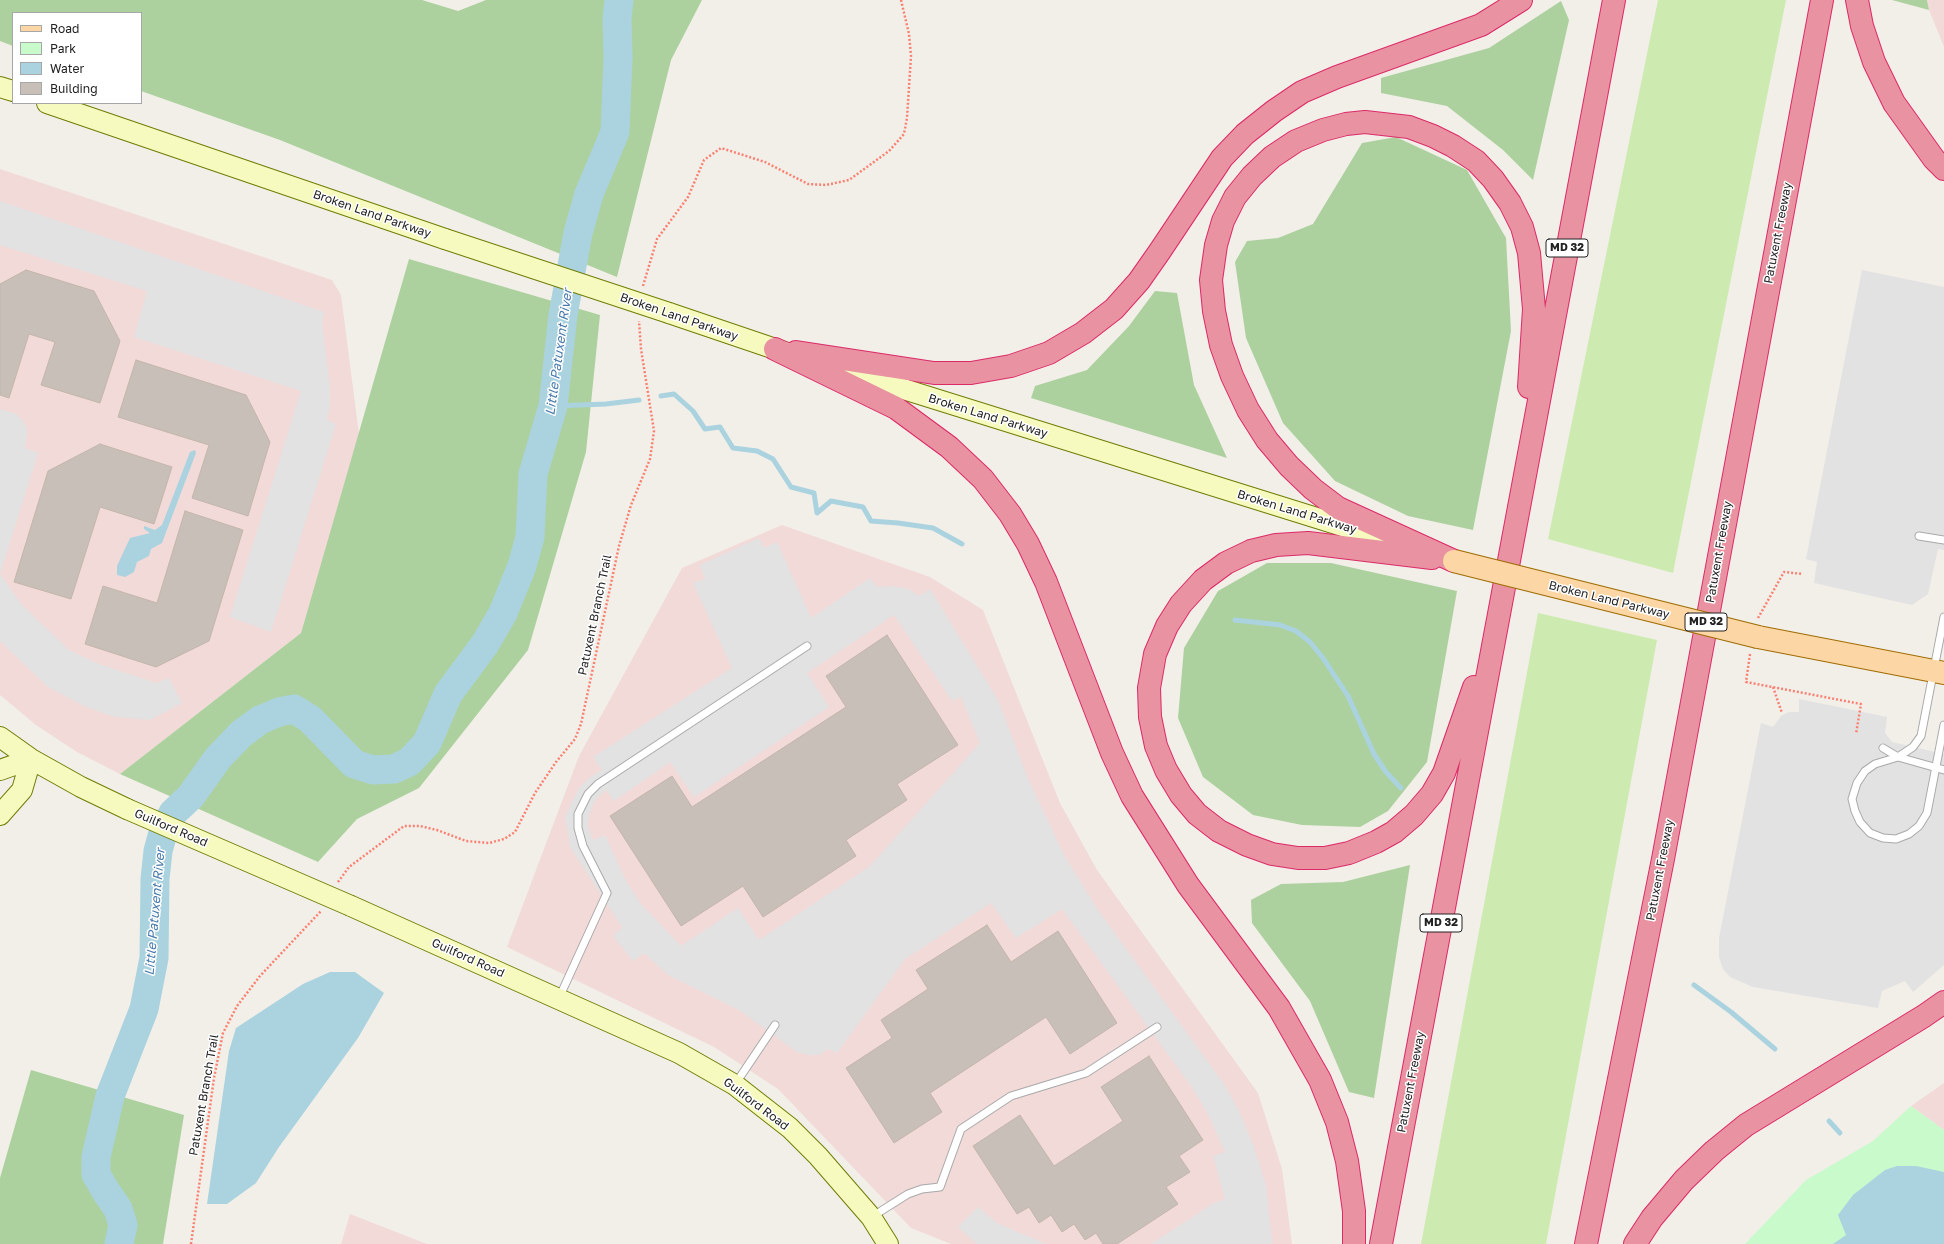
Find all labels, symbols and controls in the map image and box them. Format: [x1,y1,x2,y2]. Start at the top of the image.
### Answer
legend [12,12,142,104]
text: Road [50,21,79,36]
text: Park [50,41,76,56]
text: Water [50,61,84,76]
text: Building [50,81,98,96]
street label: Patuxent Freeway [1761,181,1795,285]
street label: Broken Land Parkway [311,187,433,241]
road number: MD 32 [1546,239,1588,257]
water label: Little Patuxent River [542,288,576,416]
street label: Broken Land Parkway [618,290,740,344]
street label: Broken Land Parkway [927,391,1049,441]
street label: Broken Land Parkway [1236,487,1358,537]
street label: Patuxent Freeway [1703,500,1735,604]
street label: Patuxent Branch Trail [575,553,615,677]
street label: Broken Land Parkway [1547,578,1671,622]
road number: MD 32 [1685,613,1727,631]
street label: Guilford Road [132,806,210,850]
street label: Patuxent Freeway [1643,818,1677,922]
water label: Little Patuxent River [142,848,168,976]
road number: MD 32 [1420,914,1462,932]
street label: Guilford Road [429,935,507,981]
street label: Patuxent Freeway [1394,1030,1428,1134]
street label: Patuxent Branch Trail [186,1033,222,1157]
street label: Guilford Road [720,1075,792,1133]

